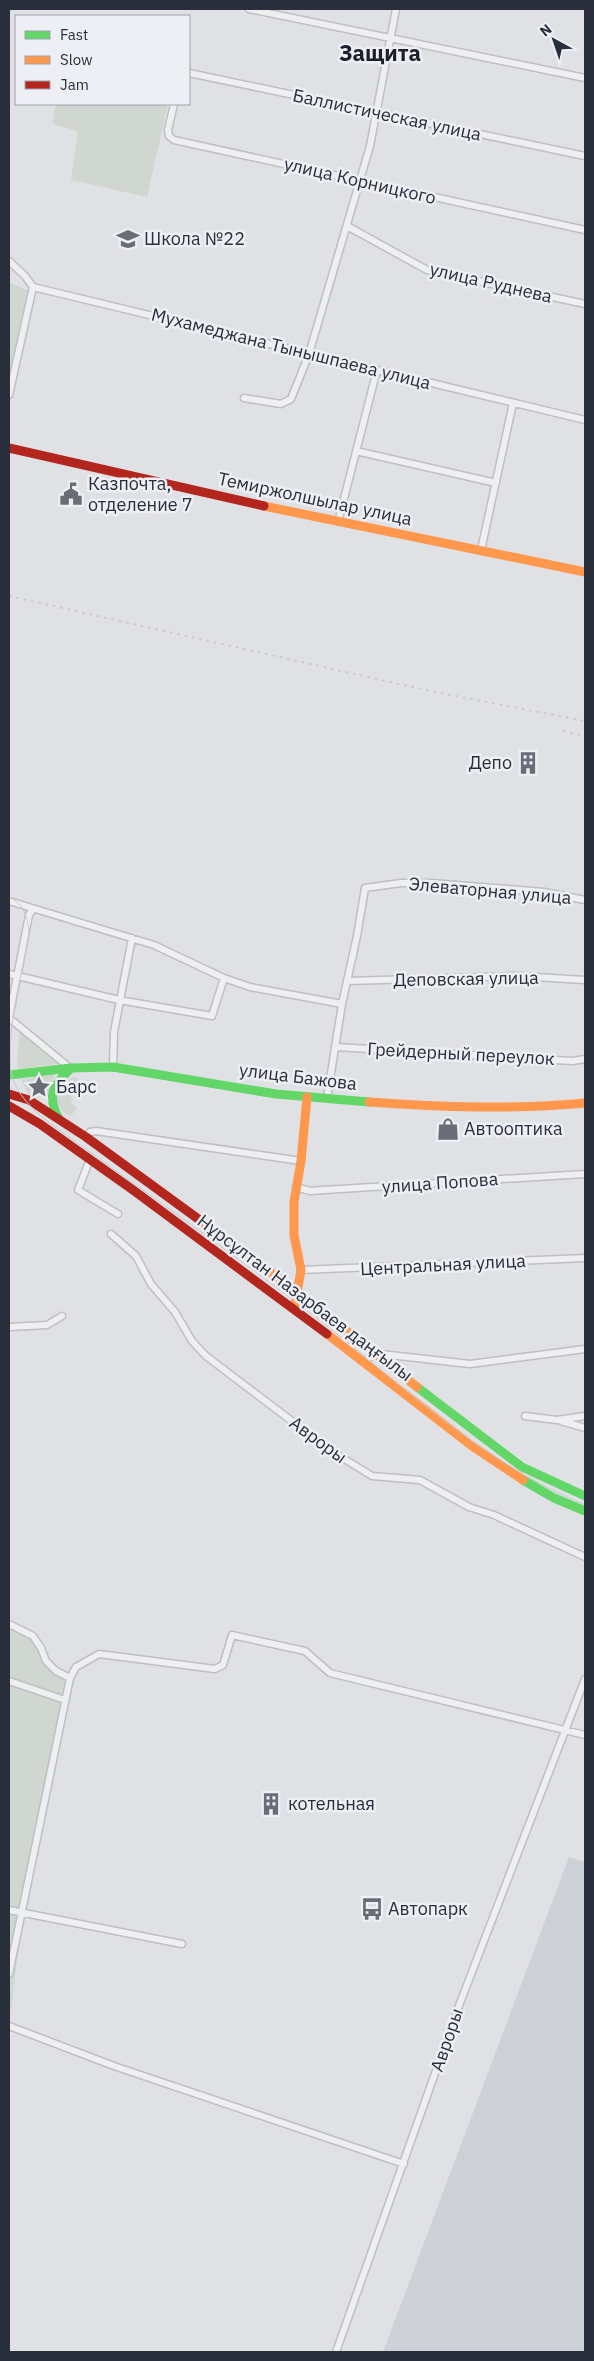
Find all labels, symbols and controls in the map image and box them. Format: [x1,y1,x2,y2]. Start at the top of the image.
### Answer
legend [15,15,190,105]
north arrow [529,15,579,65]
text: N [536,20,555,40]
text: Fast [60,25,88,44]
district label: Защита [339,38,421,67]
text: Slow [60,50,93,69]
text: Jam [60,75,89,94]
street label: Баллистическая улица [291,83,484,146]
street label: улица Корницкого [282,152,438,209]
school or university icon: Школа №22 [115,226,141,252]
place label: Школа №22 [144,227,245,250]
street label: улица Руднева [428,257,555,308]
street label: Мухамеджана Тынышпаева улица [149,303,434,395]
street label: Темиржолшылар улица [216,467,415,530]
place label: Казпочта, отделение 7 [88,472,193,516]
public building icon: Казпочта, отделение 7 [58,481,84,507]
building icon: Депо [515,750,541,776]
place label: Депо [469,751,512,774]
street label: Элеваторная улица [408,872,573,909]
street label: Деповская улица [393,966,539,991]
street label: Грейдерный переулок [367,1037,555,1070]
street label: улица Бажова [238,1058,359,1095]
place icon: Барс [26,1074,52,1100]
place label: Барс [56,1075,97,1098]
shop icon: Автооптика [435,1116,461,1142]
place label: Автооптика [464,1117,563,1140]
street label: улица Попова [381,1167,499,1198]
street label: Нұрсұлтан Назарбаев даңғылы [193,1209,418,1386]
street label: Центральная улица [360,1249,527,1280]
street label: Авроры [285,1411,352,1468]
building icon: котельная [258,1791,284,1817]
place label: котельная [288,1792,375,1815]
bus stop icon: Автопарк [359,1896,385,1922]
place label: Автопарк [388,1897,468,1920]
street label: Авроры [425,2005,468,2075]

